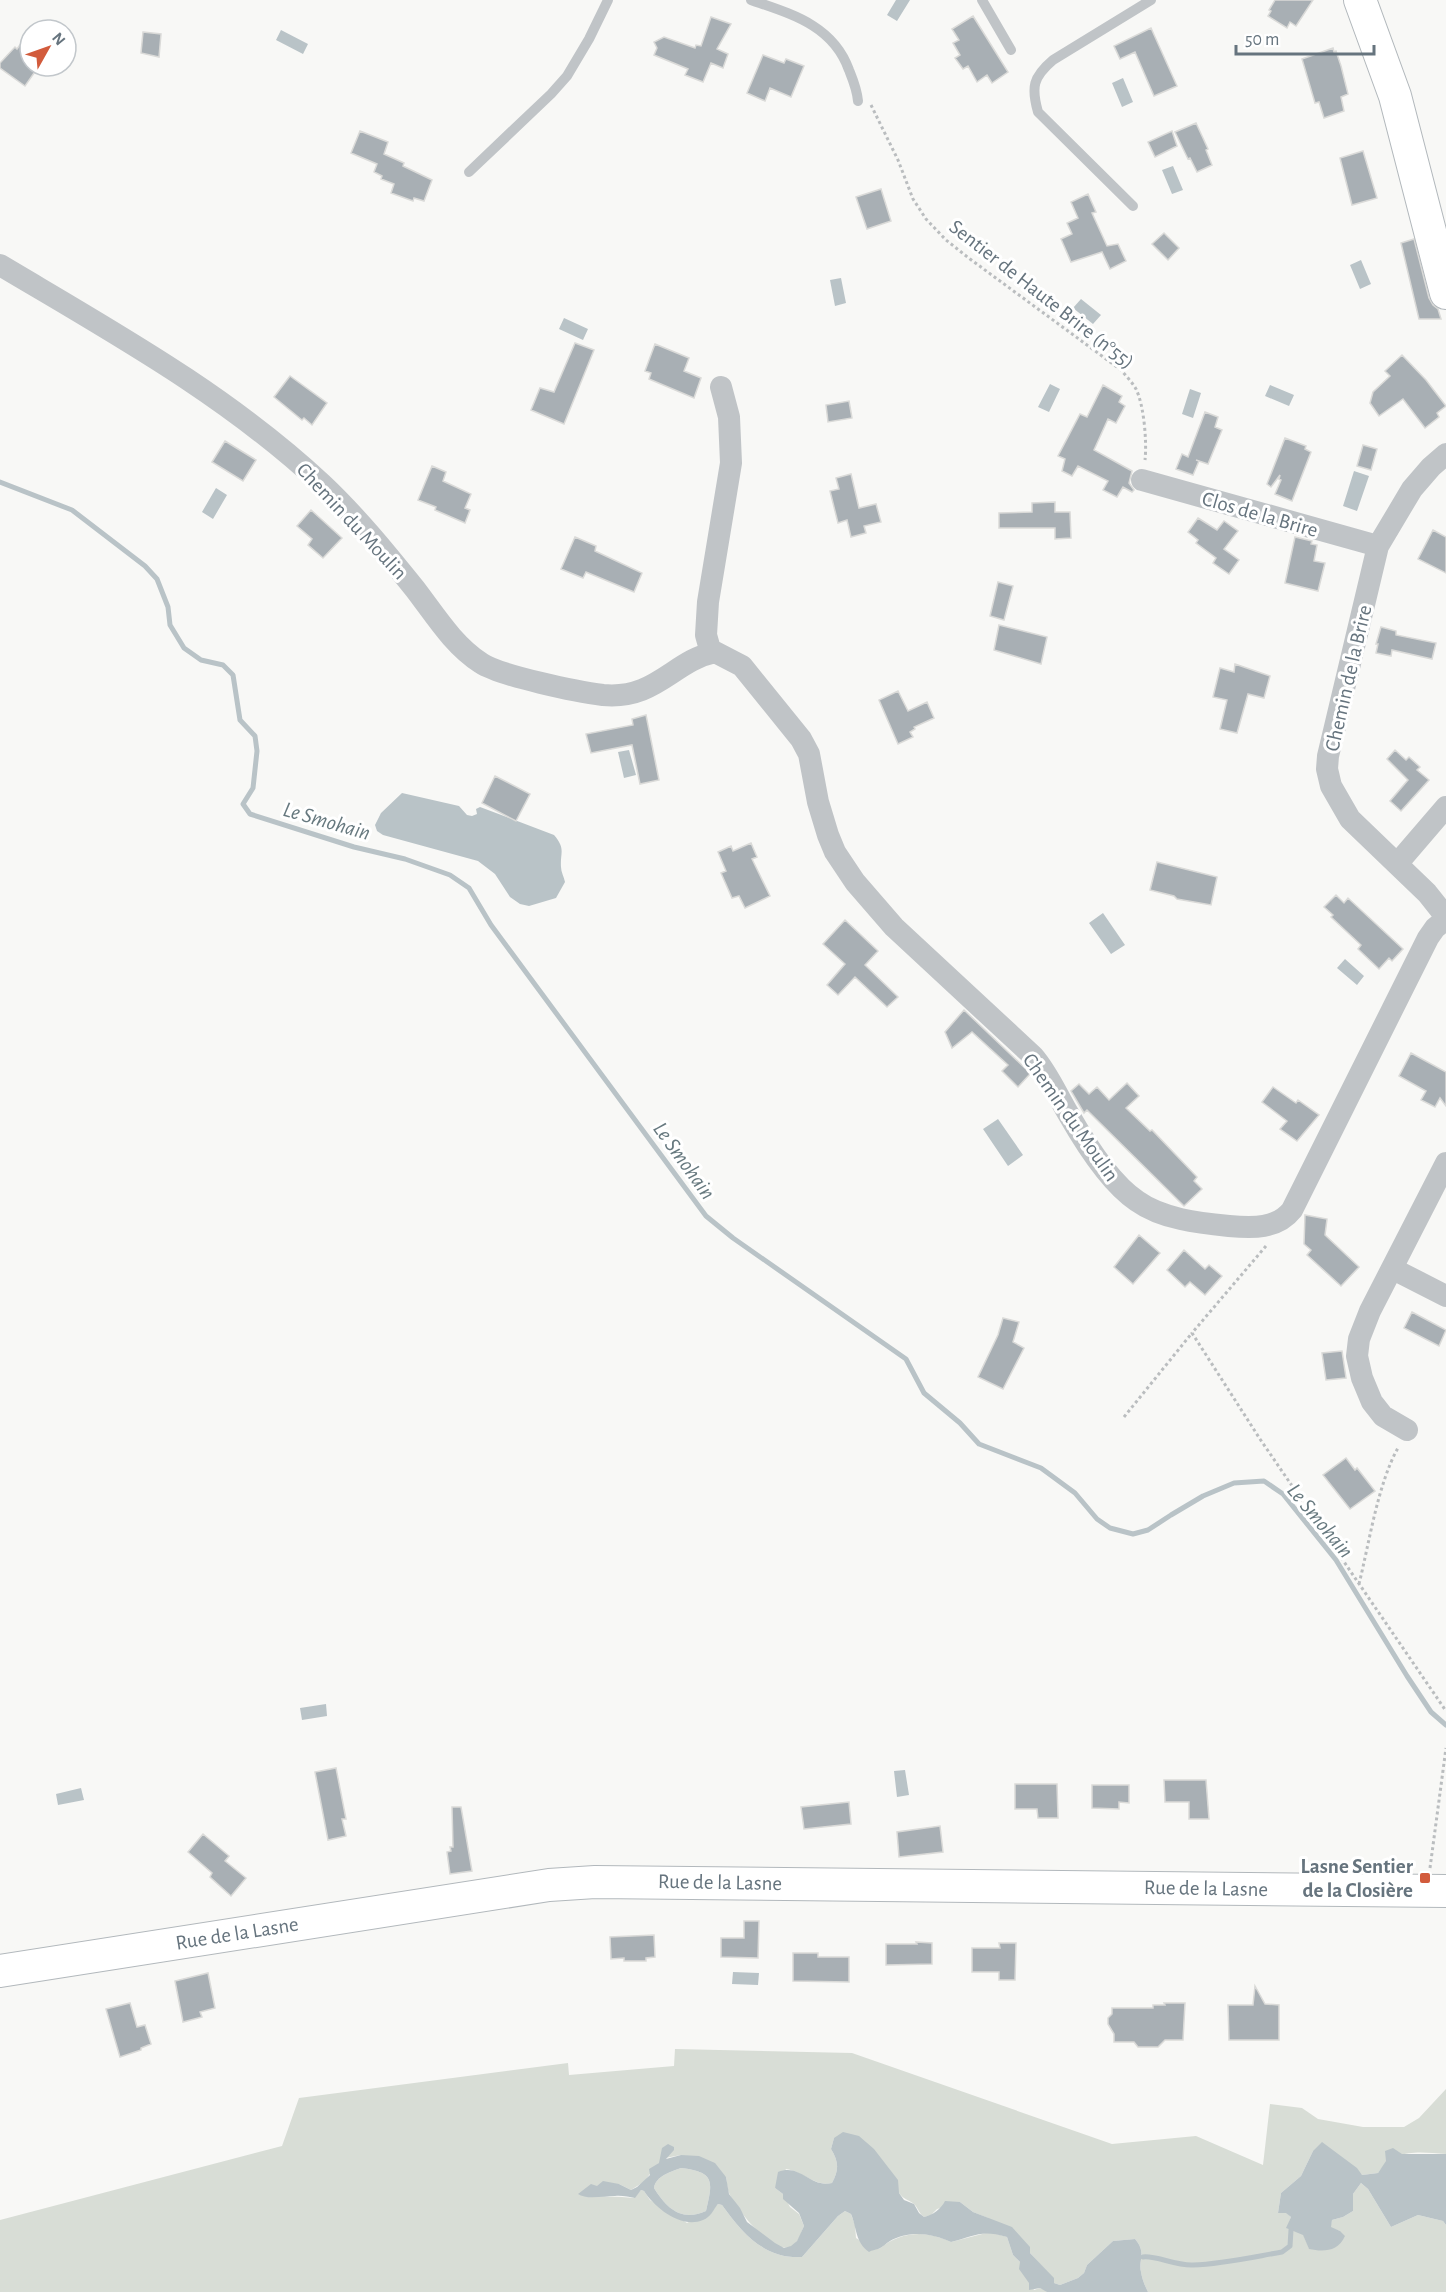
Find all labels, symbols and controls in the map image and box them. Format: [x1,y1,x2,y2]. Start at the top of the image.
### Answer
north arrow [18,18,78,78]
scale bar [1236,18,1374,56]
text: N [49,30,68,48]
text: 50 m [1245,31,1279,49]
street label: Sentier de Haute Brire (n°55) [945,216,1138,373]
street label: Chemin du Moulin [292,459,411,584]
street label: Clos de la Brire [1200,488,1320,541]
street label: Chemin de la Brire [1321,603,1376,753]
water label: Le Smohain [281,798,373,844]
street label: Chemin du Moulin [1019,1049,1123,1185]
water label: Le Smohain [649,1118,719,1203]
water label: Le Smohain [1283,1479,1357,1562]
place label: Lasne Sentier de la Closière [1301,1856,1414,1901]
street label: Rue de la Lasne [658,1871,782,1894]
marker: Lasne Sentier de la Closière [1418,1871,1432,1885]
street label: Rue de la Lasne [1144,1877,1268,1900]
street label: Rue de la Lasne [174,1913,300,1954]

